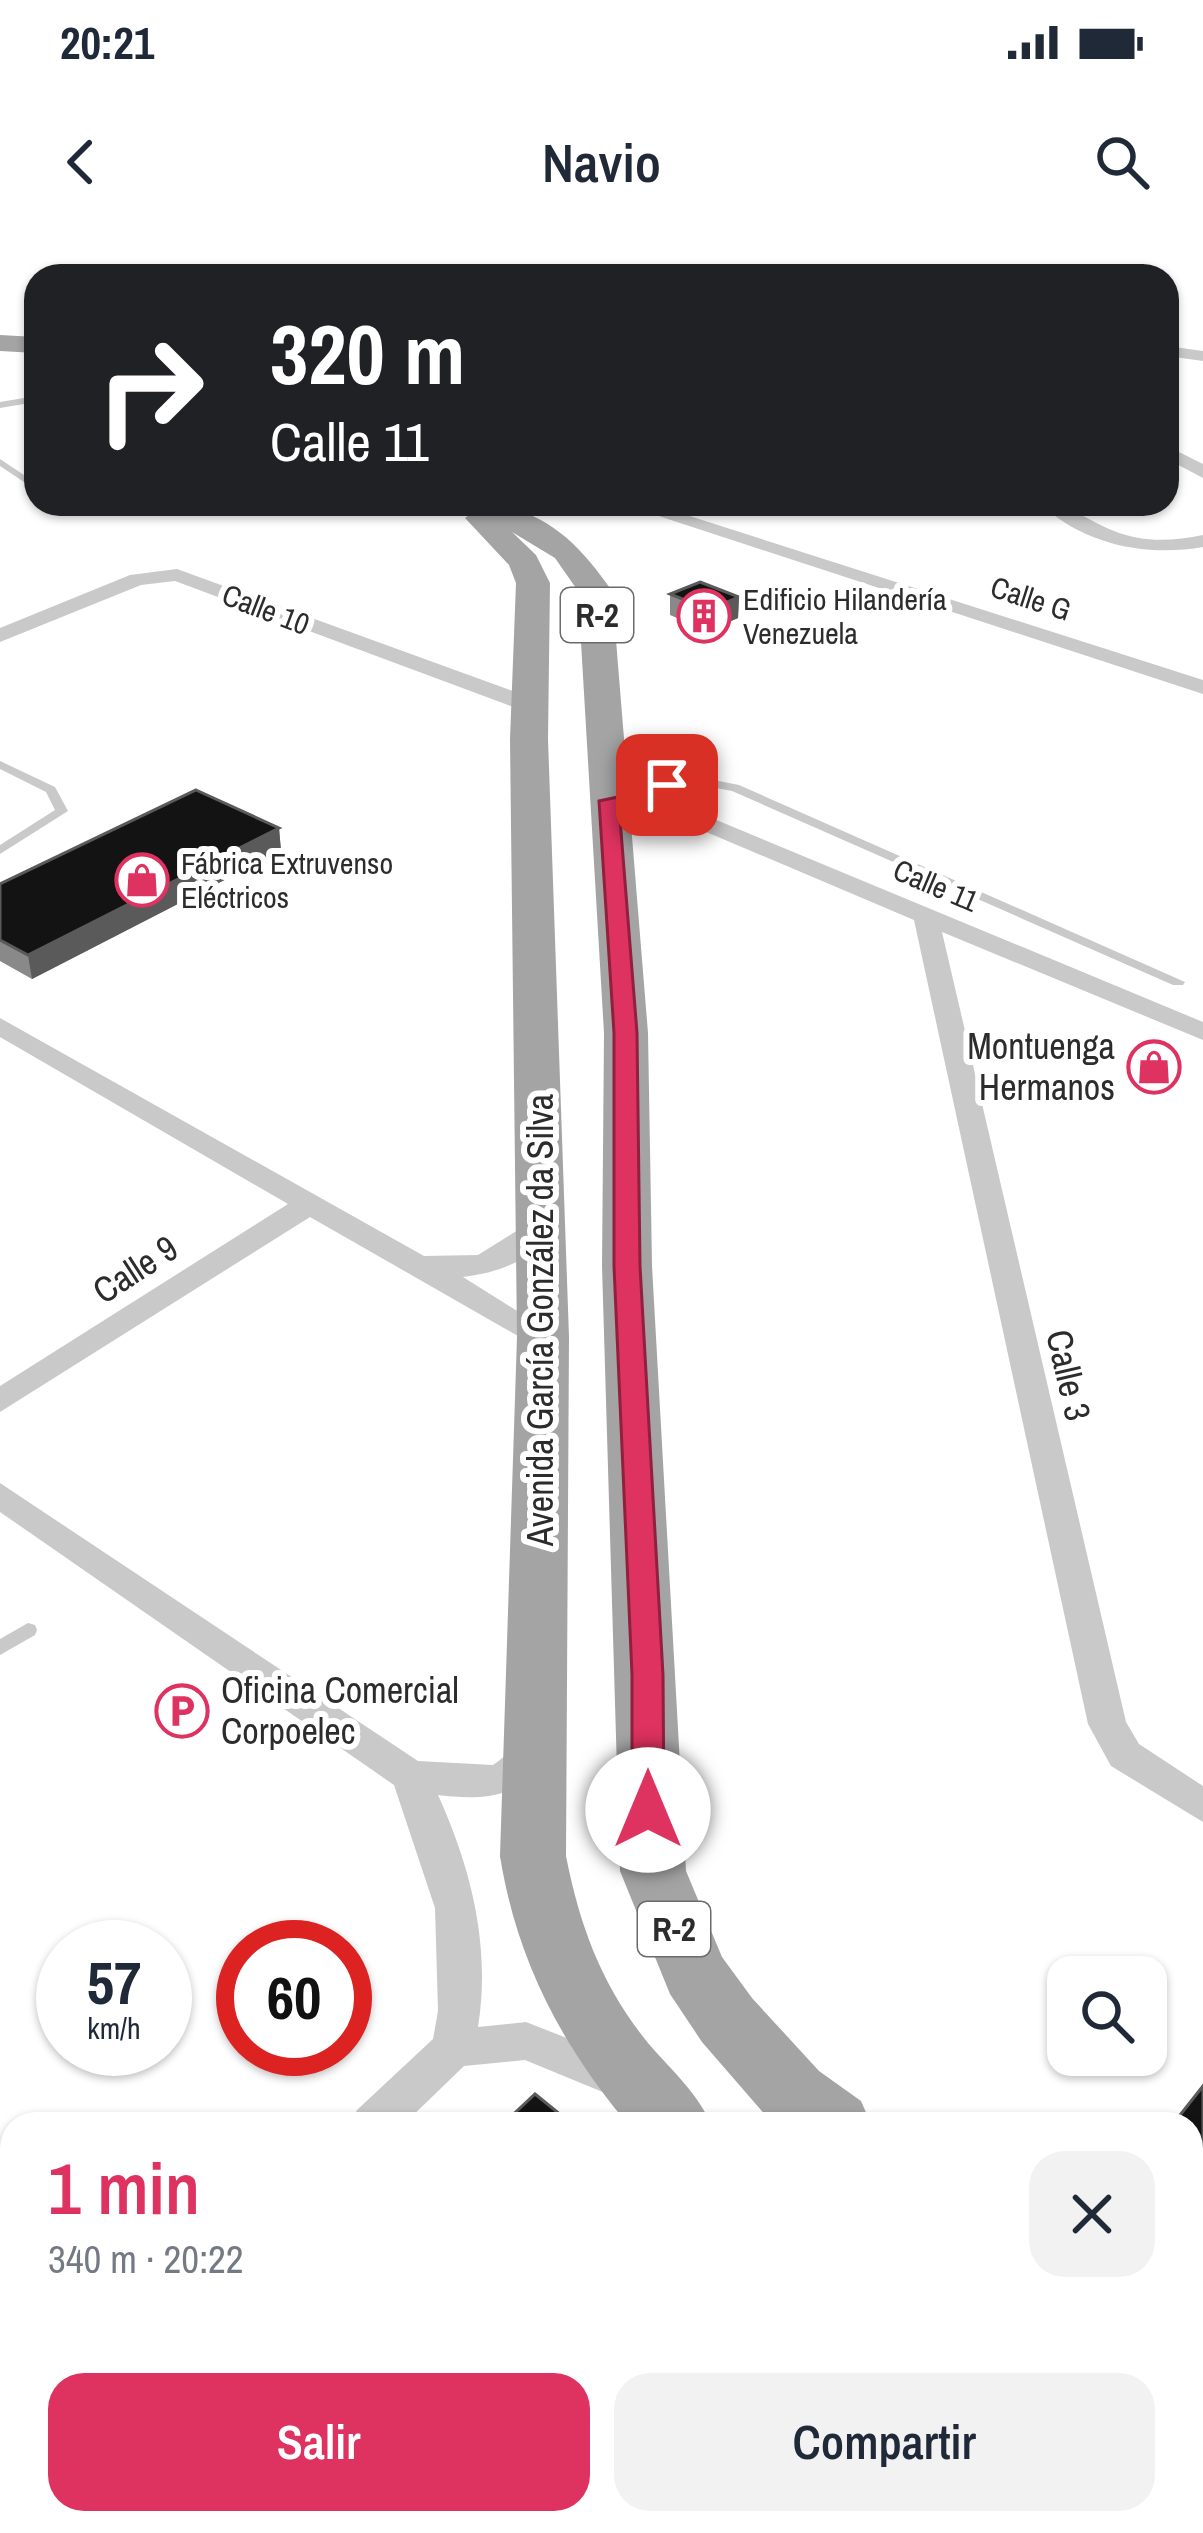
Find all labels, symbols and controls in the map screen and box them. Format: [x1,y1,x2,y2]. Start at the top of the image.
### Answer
text: 20:21 [60,12,154,73]
text: Navio [542,126,661,199]
icon: back [48,129,114,195]
icon: search [1089,129,1155,195]
text: 320 m [270,297,465,410]
icon: right [72,312,228,468]
text: Calle 11 [270,405,429,478]
street label: Calle G [986,566,1076,630]
street label: Calle 10 [217,574,315,644]
place label: Edificio Hilandería Venezuela [743,579,947,653]
road number: R-2 [561,588,633,642]
building icon: Edificio Hilandería Venezuela [676,588,732,644]
pin [616,734,718,836]
icon: arrive [634,752,700,818]
place label: Fábrica Extruvenso Eléctricos [181,843,393,917]
street label: Calle 11 [887,849,985,921]
shop icon: Fábrica Extruvenso Eléctricos [114,852,170,908]
place label: Montuenga Hermanos [967,1022,1115,1111]
shop icon: Montuenga Hermanos [1126,1039,1182,1095]
street label: Avenida García González da Silva [516,1094,564,1547]
street label: Calle 9 [83,1224,187,1314]
street label: Calle 3 [1035,1325,1103,1425]
place label: Oficina Comercial Corpoelec [221,1666,459,1755]
parking icon: Oficina Comercial Corpoelec [154,1683,210,1739]
position arrow [585,1747,711,1873]
road number: R-2 [638,1902,710,1956]
speed limit sign: 60 [216,1920,372,2076]
text: 57 [87,1942,141,2023]
map controls [1047,1956,1167,2076]
button: search [1047,1956,1167,2076]
text: km/h [87,2008,141,2048]
text: 1 min [48,2139,200,2236]
button: close [1029,2151,1155,2277]
text: 340 m · 20:22 [48,2233,244,2285]
button: Salir [48,2373,590,2511]
button: Compartir [614,2373,1155,2511]

